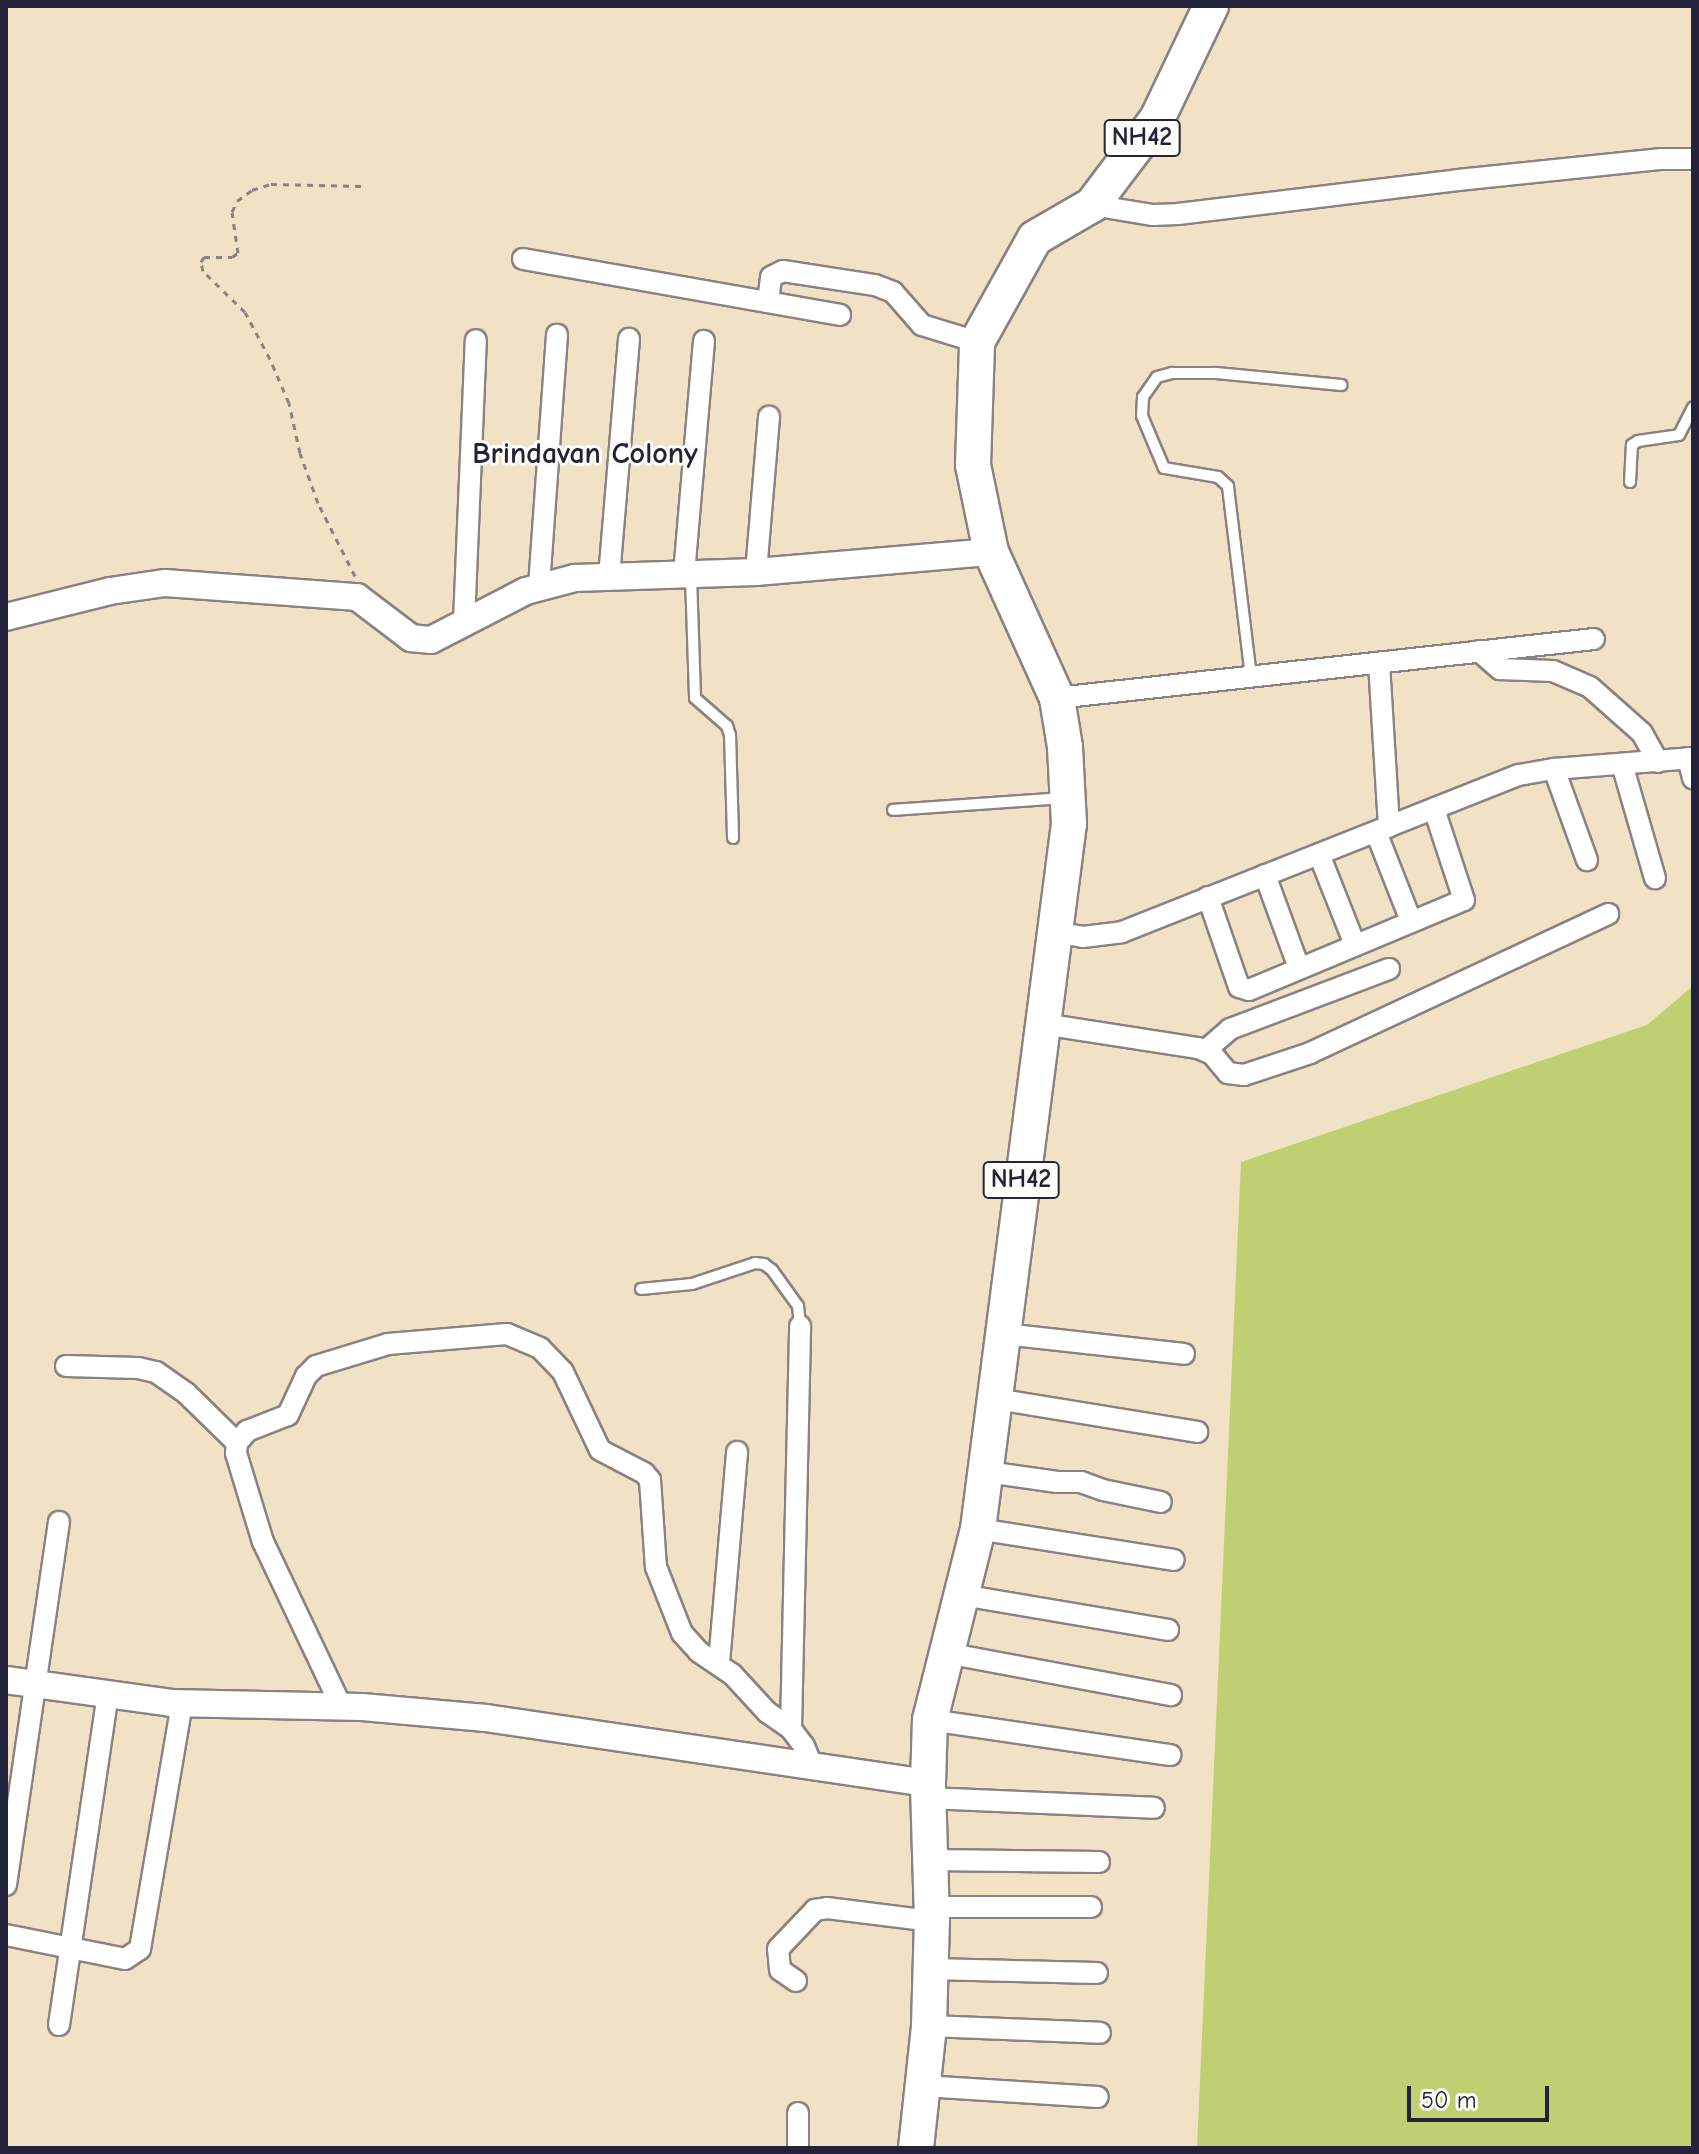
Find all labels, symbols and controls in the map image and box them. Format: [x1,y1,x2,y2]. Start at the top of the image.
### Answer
road number: NH42 [1102,116,1182,160]
district label: Brindavan Colony [472,436,698,472]
road number: NH42 [981,1158,1061,1202]
scale bar [1411,2070,1553,2120]
text: 50 m [1421,2086,1477,2114]

